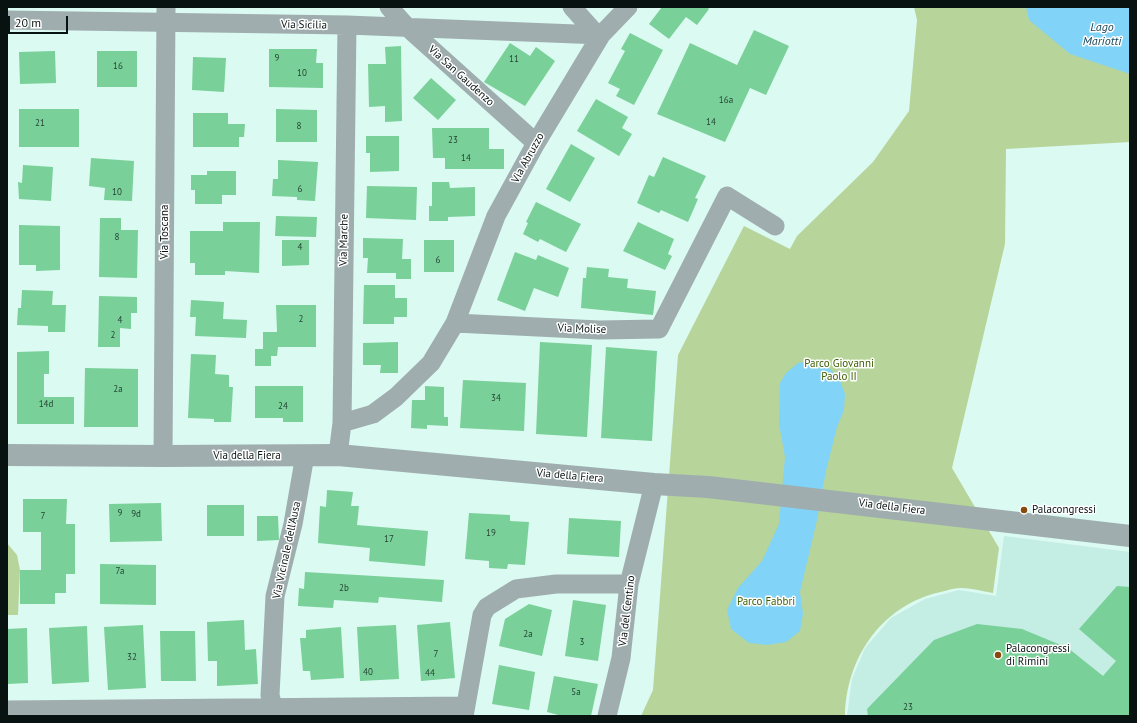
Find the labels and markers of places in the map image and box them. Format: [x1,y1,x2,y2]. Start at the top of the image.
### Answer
place label: Palacongressi [1032,503,1096,517]
marker: Palacongressi [1019,505,1029,515]
place label: Palacongressi di Rimini [1006,642,1070,668]
marker: Palacongressi di Rimini [993,650,1003,660]

